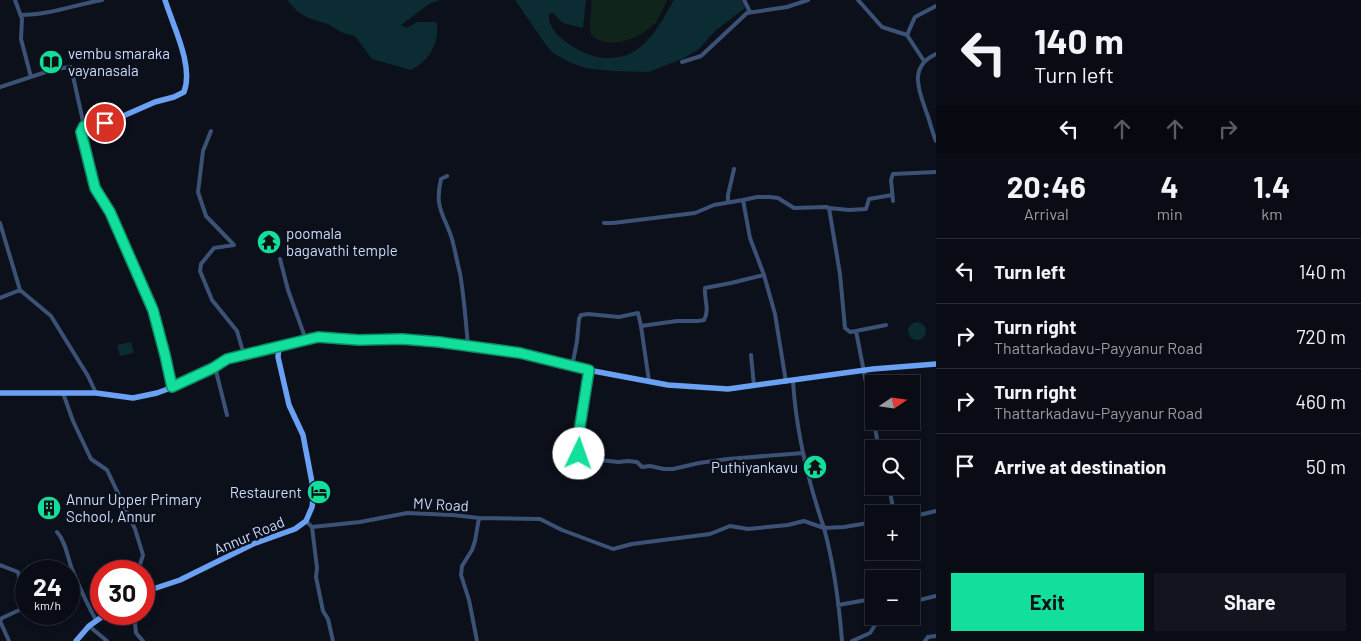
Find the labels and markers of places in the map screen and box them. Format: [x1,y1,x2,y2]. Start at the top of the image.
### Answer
place label: vembu smaraka vayanasala [68,44,170,79]
library icon: vembu smaraka vayanasala [38,49,64,75]
pin [84,102,126,144]
place label: poomala bagavathi temple [286,224,398,259]
temple icon: poomala bagavathi temple [256,229,282,255]
temple icon: Puthiyankavu [802,454,828,480]
place label: Puthiyankavu [711,458,798,476]
hotel icon: Restaurent [306,479,332,505]
place label: Restaurent [230,483,302,501]
place label: Annur Upper Primary School, Annur [66,490,202,525]
building icon: Annur Upper Primary School, Annur [36,495,62,521]

